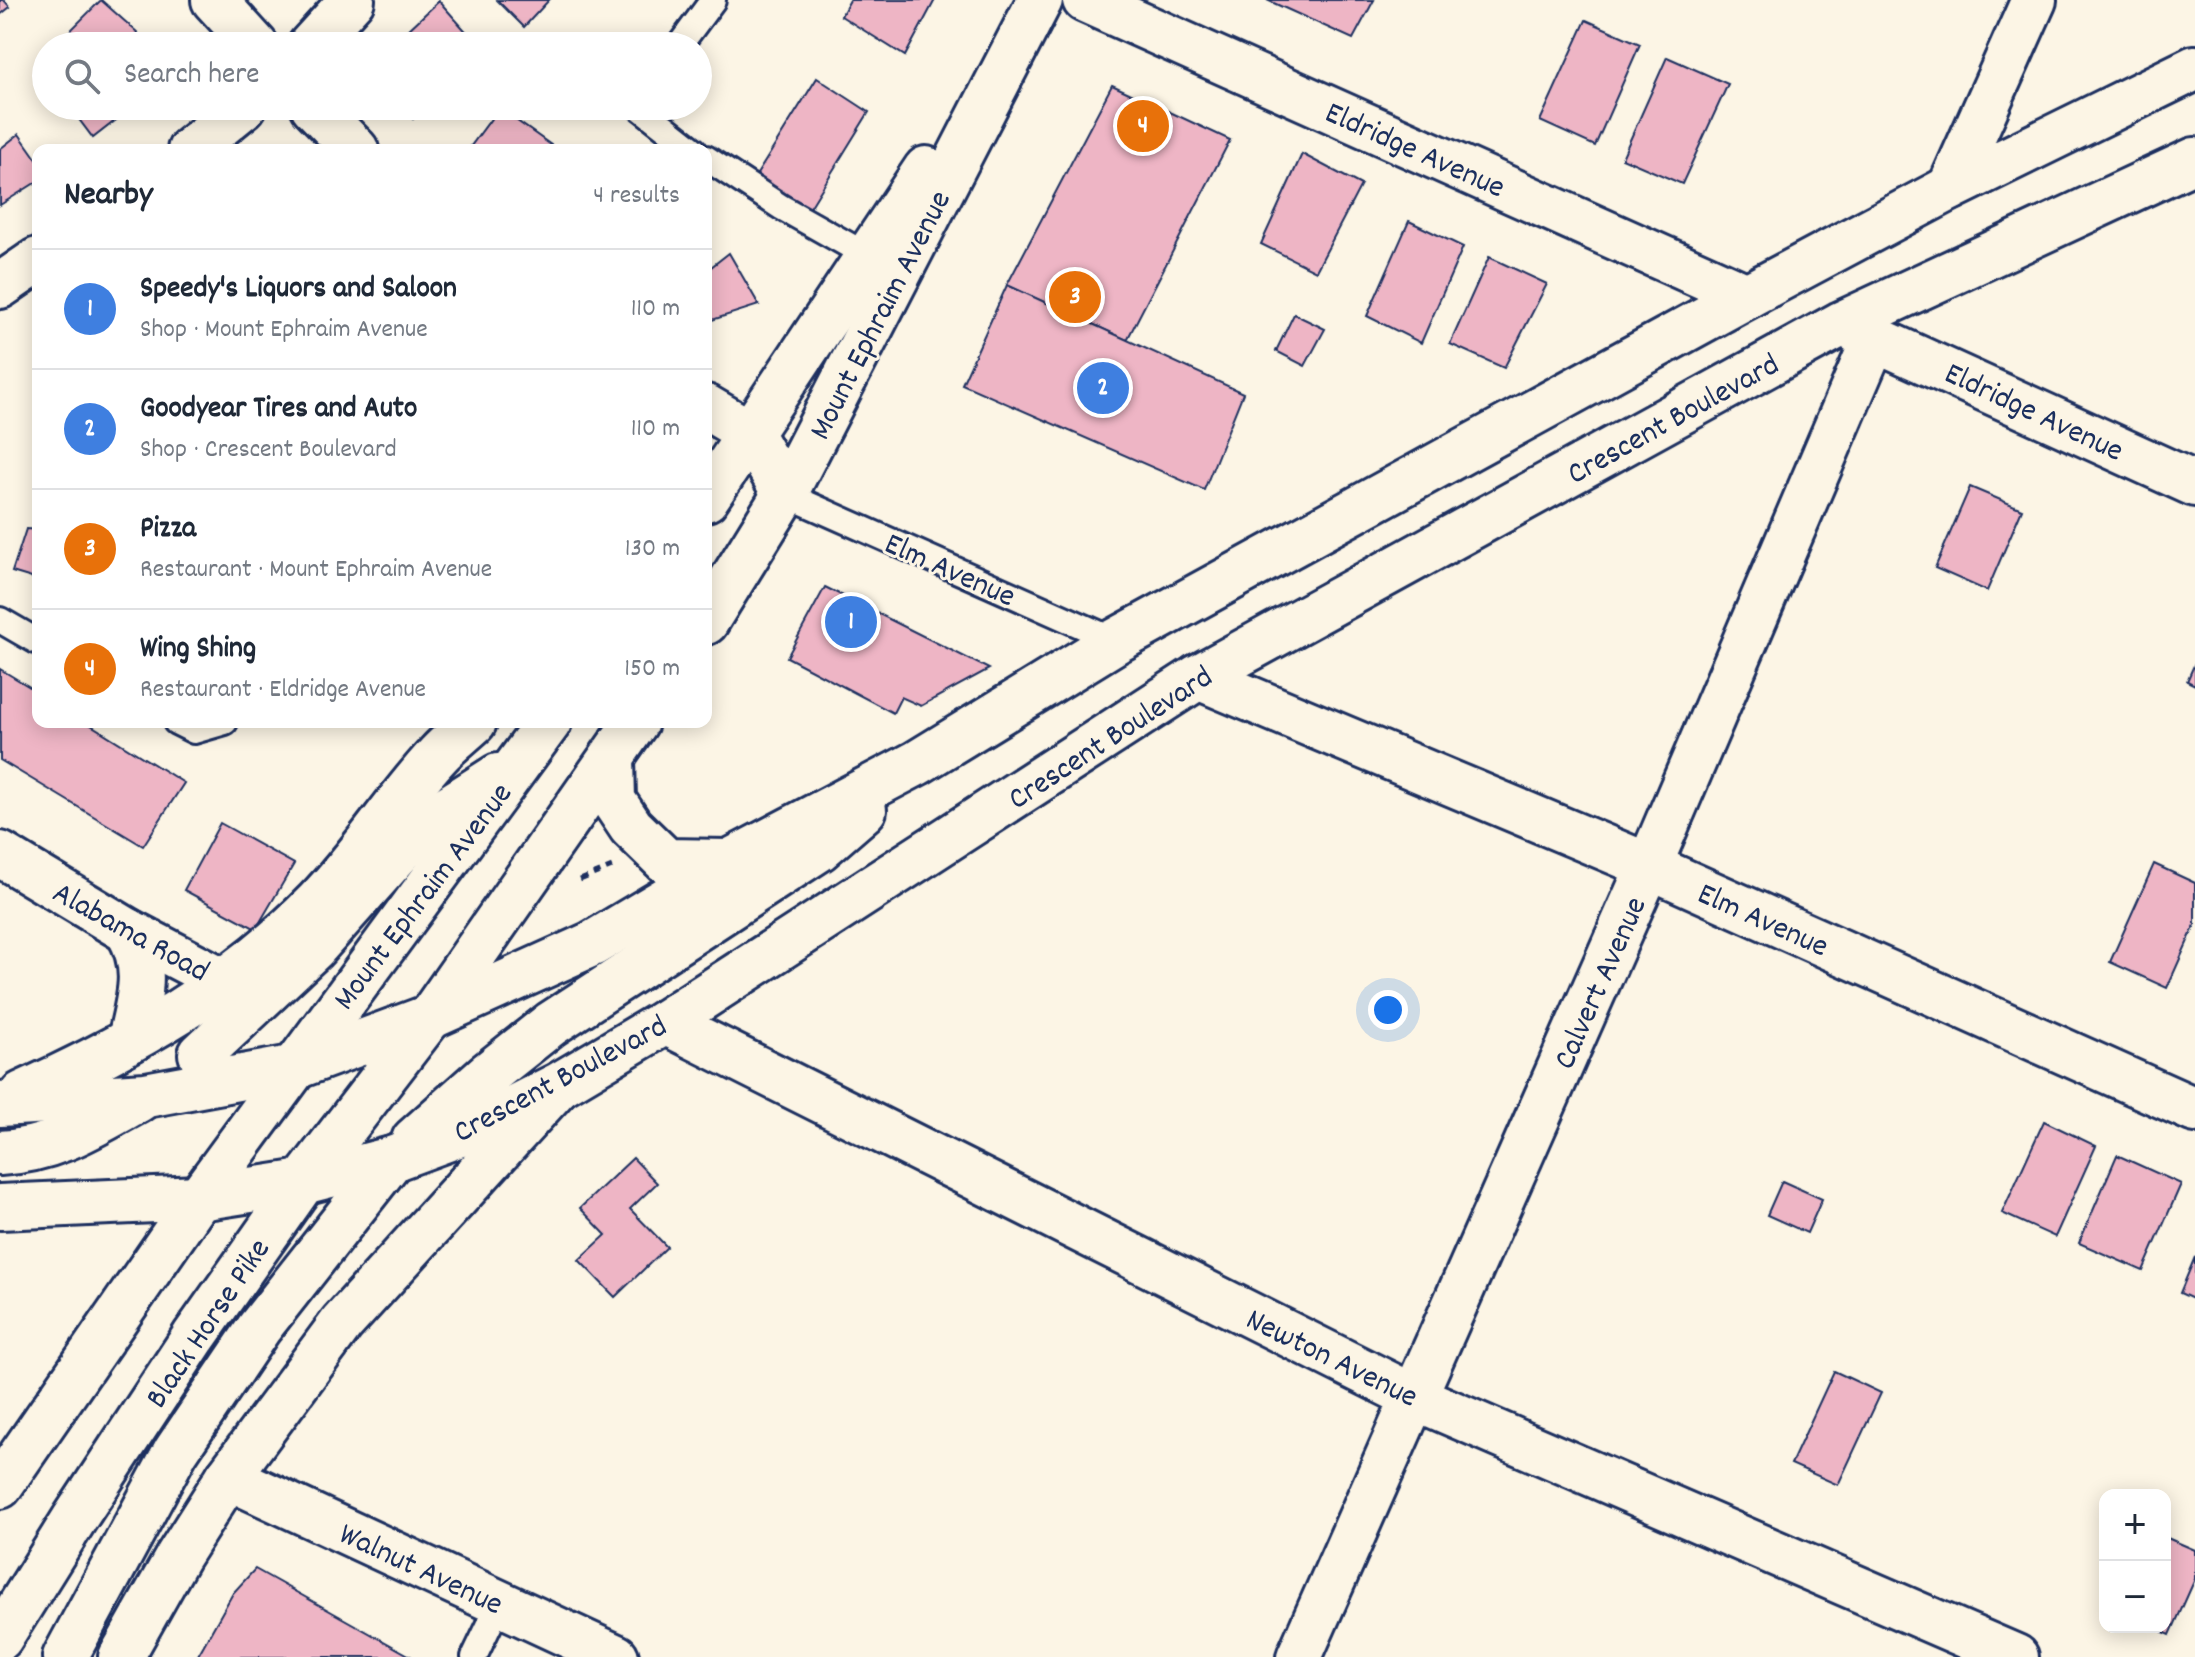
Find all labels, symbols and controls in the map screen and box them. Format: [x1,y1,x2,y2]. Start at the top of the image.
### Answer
search box [32,32,712,120]
icon: search [60,54,104,98]
text: Search here [124,55,260,98]
street label: Eldridge Avenue [1317,92,1511,213]
pin: 4 [1117,96,1169,156]
text: Nearby [64,172,153,221]
text: 4 results [593,178,680,215]
street label: Mount Ephraim Avenue [800,184,965,449]
pin: 3 [1049,267,1101,327]
text: Speedy's Liquors and Saloon [140,269,457,312]
text: 1 [87,291,93,328]
text: 110 m [631,291,680,328]
text: Shop · Mount Ephraim Avenue [140,312,428,349]
street label: Crescent Boulevard [1560,344,1789,499]
street label: Eldridge Avenue [1936,353,2130,476]
pin: 2 [1077,358,1129,418]
text: Goodyear Tires and Auto [140,389,417,432]
text: 2 [84,411,96,448]
text: 110 m [631,411,680,448]
text: Shop · Crescent Boulevard [140,432,397,469]
text: Pizza [140,509,196,552]
street label: Elm Avenue [876,523,1022,622]
text: 3 [84,531,96,568]
text: 130 m [625,531,680,568]
text: Restaurant · Mount Ephraim Avenue [140,552,492,589]
pin: 1 [825,592,877,652]
text: Wing Shing [140,629,256,672]
text: 4 [85,651,95,688]
text: 150 m [624,651,680,688]
street label: Crescent Boulevard [1000,657,1223,824]
text: Restaurant · Eldridge Avenue [140,672,426,709]
street label: Mount Ephraim Avenue [324,775,526,1021]
street label: Alabama Road [43,872,216,996]
street label: Elm Avenue [1689,873,1835,972]
street label: Calvert Avenue [1544,890,1661,1078]
your location [1368,990,1408,1030]
street label: Crescent Boulevard [446,1006,676,1157]
street label: Black Horse Pike [136,1231,284,1419]
street label: Newton Avenue [1237,1299,1425,1422]
map controls [2099,1489,2171,1633]
button: + [2099,1489,2171,1561]
street label: Walnut Avenue [330,1513,509,1630]
button: − [2099,1561,2171,1633]

